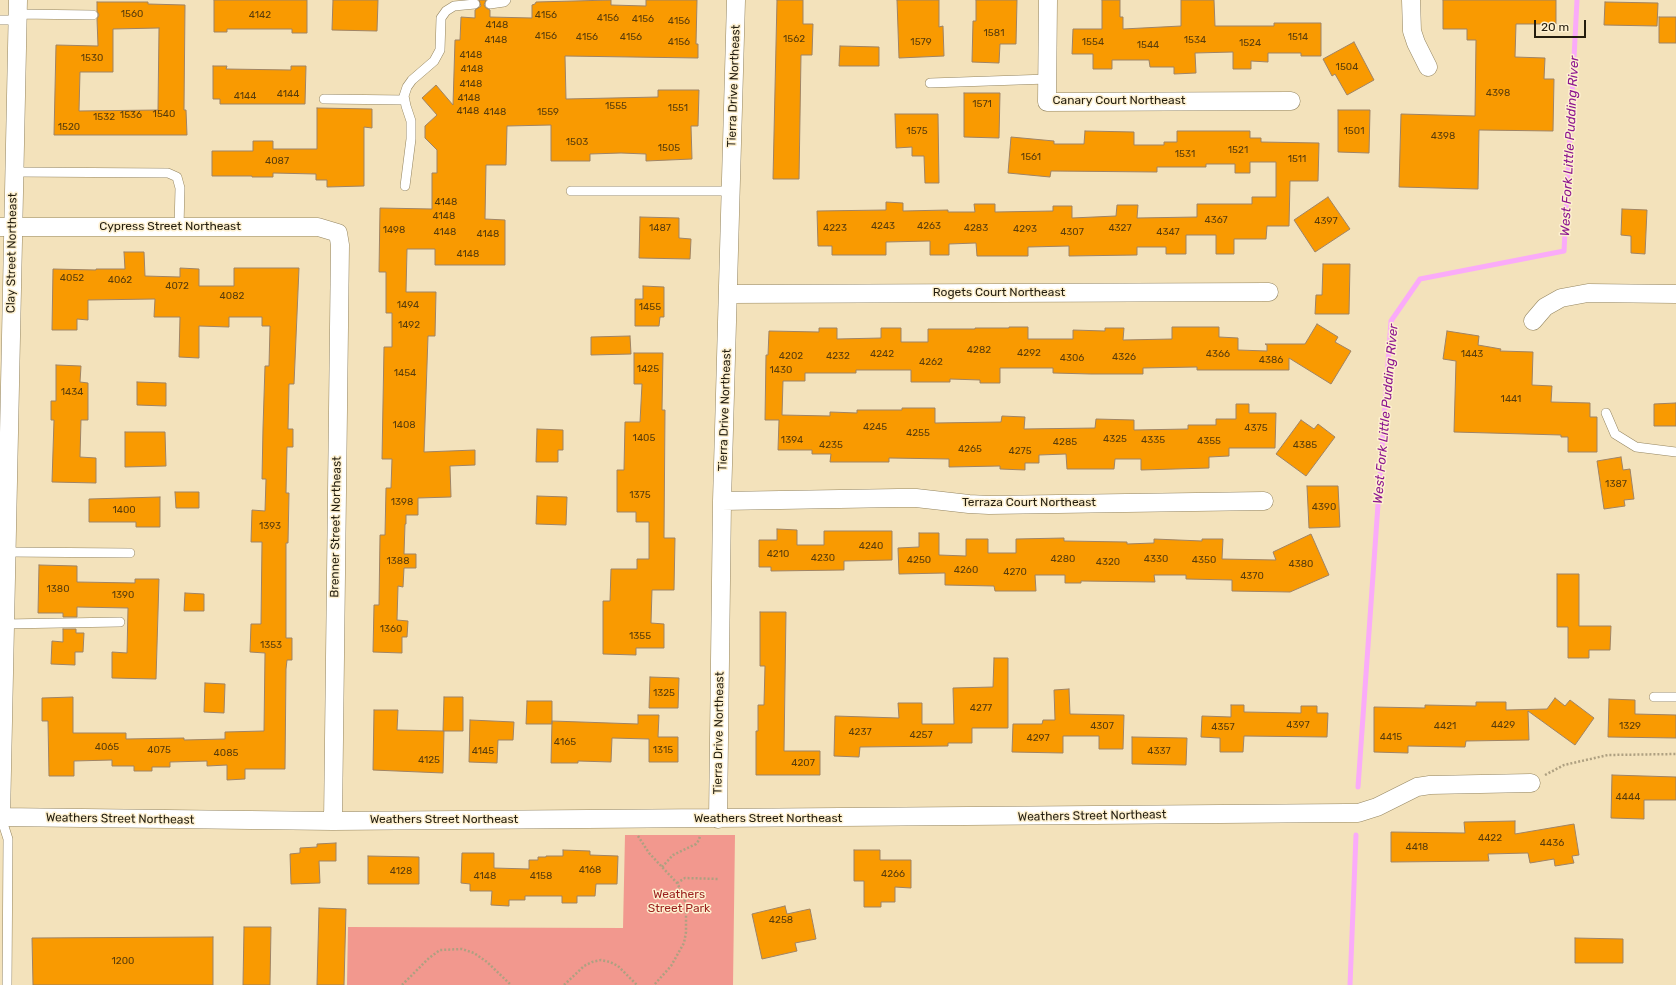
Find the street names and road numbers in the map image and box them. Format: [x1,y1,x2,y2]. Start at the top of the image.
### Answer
street label: Tierra Drive Northeast [725,24,743,148]
street label: Canary Court Northeast [1053,94,1185,108]
street label: Clay Street Northeast [4,193,20,313]
street label: Cypress Street Northeast [99,220,241,234]
street label: Rogets Court Northeast [933,286,1065,300]
street label: Tierra Drive Northeast [716,348,734,472]
street label: Brenner Street Northeast [328,456,344,598]
street label: Terraza Court Northeast [962,496,1096,510]
street label: Tierra Drive Northeast [711,671,727,795]
street label: Weathers Street Northeast [1018,808,1166,824]
street label: Weathers Street Northeast [46,811,194,827]
street label: Weathers Street Northeast [694,812,842,826]
street label: Weathers Street Northeast [370,813,518,827]

